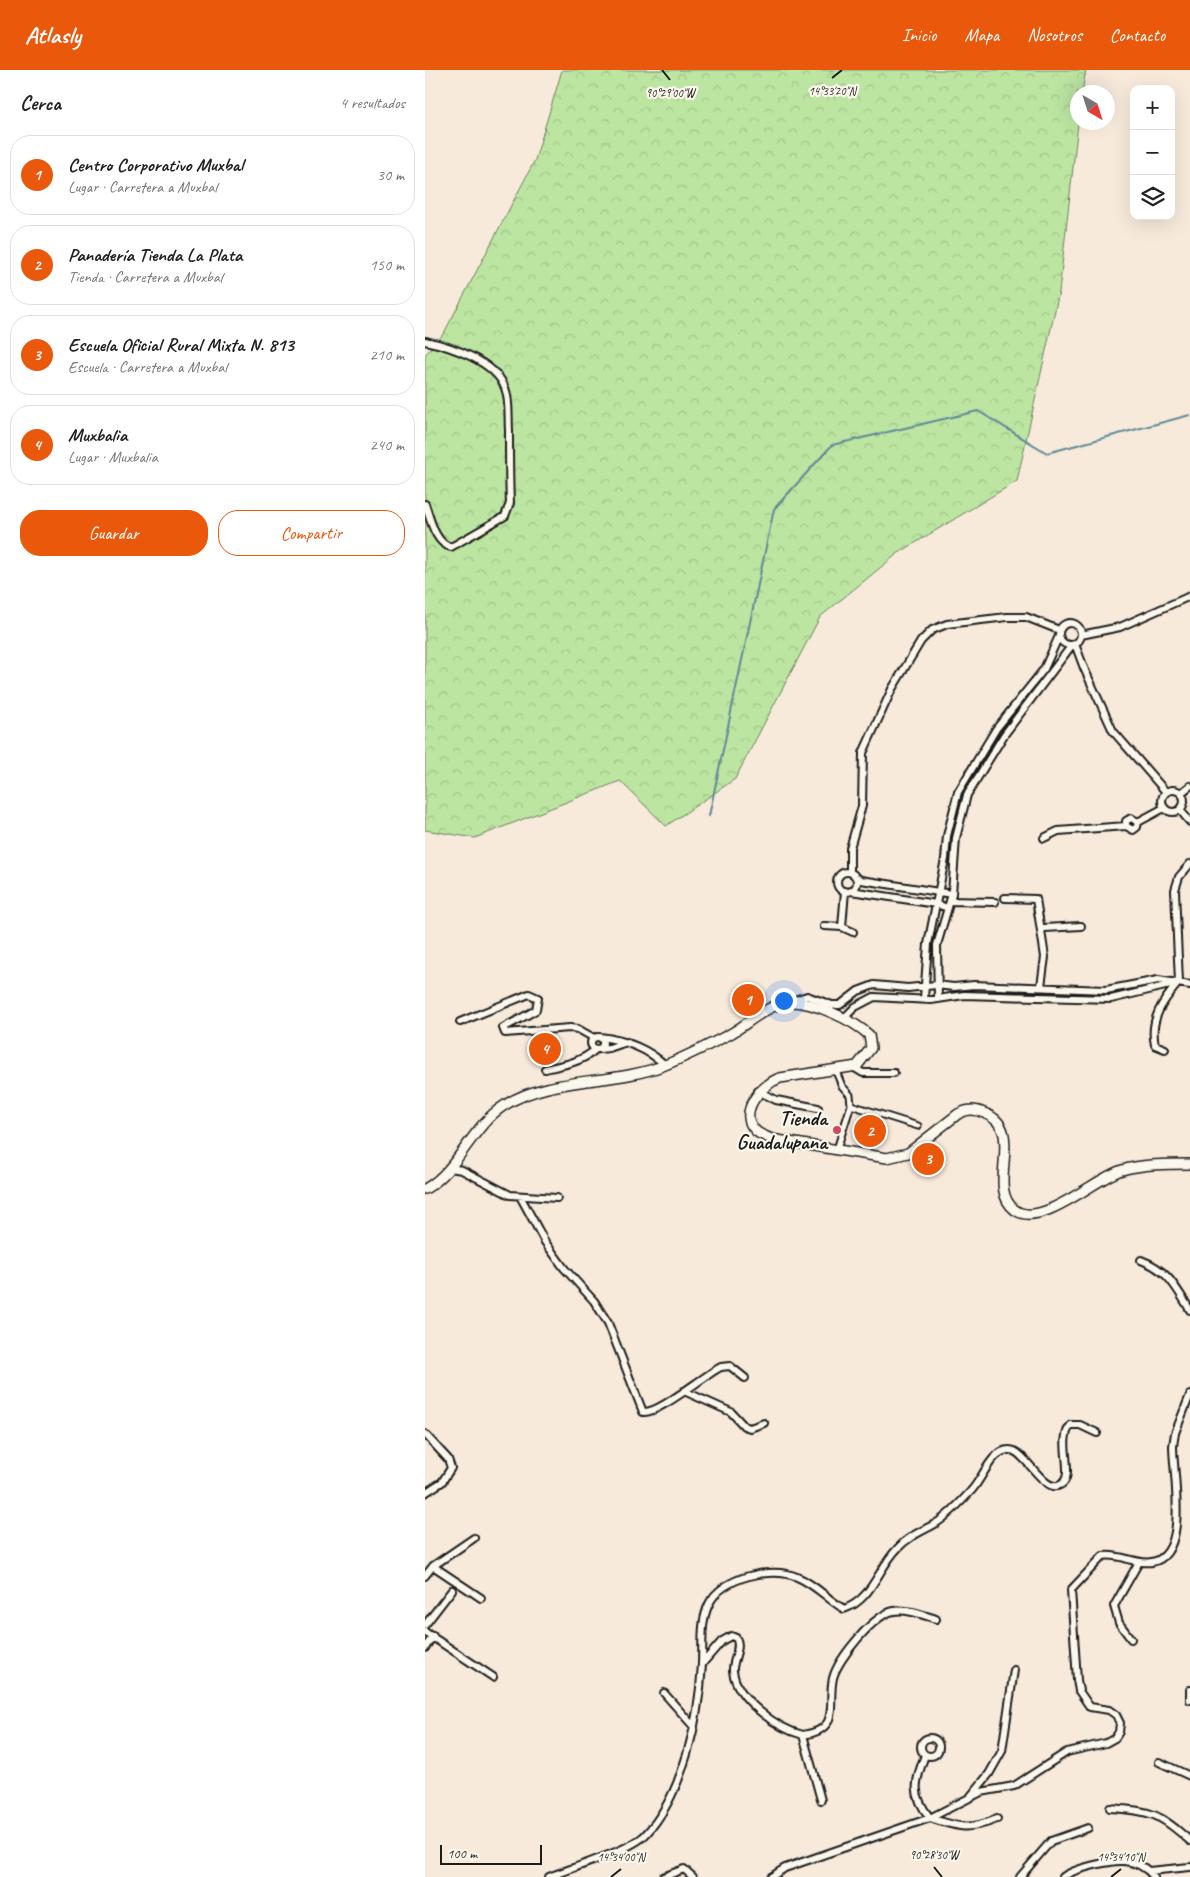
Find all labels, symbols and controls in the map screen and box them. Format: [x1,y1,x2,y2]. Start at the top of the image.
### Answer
text: Atlasly [25,20,81,50]
text: Inicio [902,24,936,46]
text: Mapa [964,24,999,46]
text: Nosotros [1027,24,1082,46]
text: Contacto [1110,24,1165,46]
text: 14°33'20"N [808,83,857,99]
text: 90°29'00"W [646,85,697,101]
north arrow [1070,85,1115,130]
map controls [1130,85,1175,220]
button: + [1130,85,1175,130]
text: Cerca [20,90,61,116]
text: 4 resultados [340,93,405,113]
button: − [1130,130,1175,175]
text: Centro Corporativo Muxbal [68,153,243,177]
text: 1 [33,165,41,185]
text: 30 m [377,165,404,185]
button: layers [1130,175,1175,220]
text: Lugar · Carretera a Muxbal [68,177,217,197]
text: Panadería Tienda La Plata [68,243,242,267]
text: 2 [33,255,41,275]
text: 150 m [370,255,404,275]
text: Tienda · Carretera a Muxbal [68,267,222,287]
text: Escuela Oficial Rural Mixta N. 813 [68,333,294,357]
text: 3 [33,345,41,365]
text: 210 m [370,345,404,365]
text: Escuela · Carretera a Muxbal [68,357,227,377]
text: Muxbalia [68,423,127,447]
text: 4 [33,435,41,455]
text: 240 m [370,435,404,455]
text: Lugar · Muxbalia [68,447,158,467]
button: Guardar [20,510,208,556]
button: Compartir [218,510,405,556]
pin: 1 [732,981,764,1019]
your location [771,988,797,1014]
pin: 4 [529,1030,561,1068]
place label: Tienda Guadalupana [737,1105,829,1155]
pin: 2 [854,1112,886,1150]
marker: Tienda Guadalupana [831,1124,843,1136]
pin: 3 [912,1140,944,1178]
scale bar [440,1842,543,1865]
text: 100 m [447,1845,477,1862]
text: 90°28'30"W [910,1847,961,1863]
text: 14°34'00"N [597,1849,646,1865]
text: 14°34'10"N [1097,1849,1146,1865]

